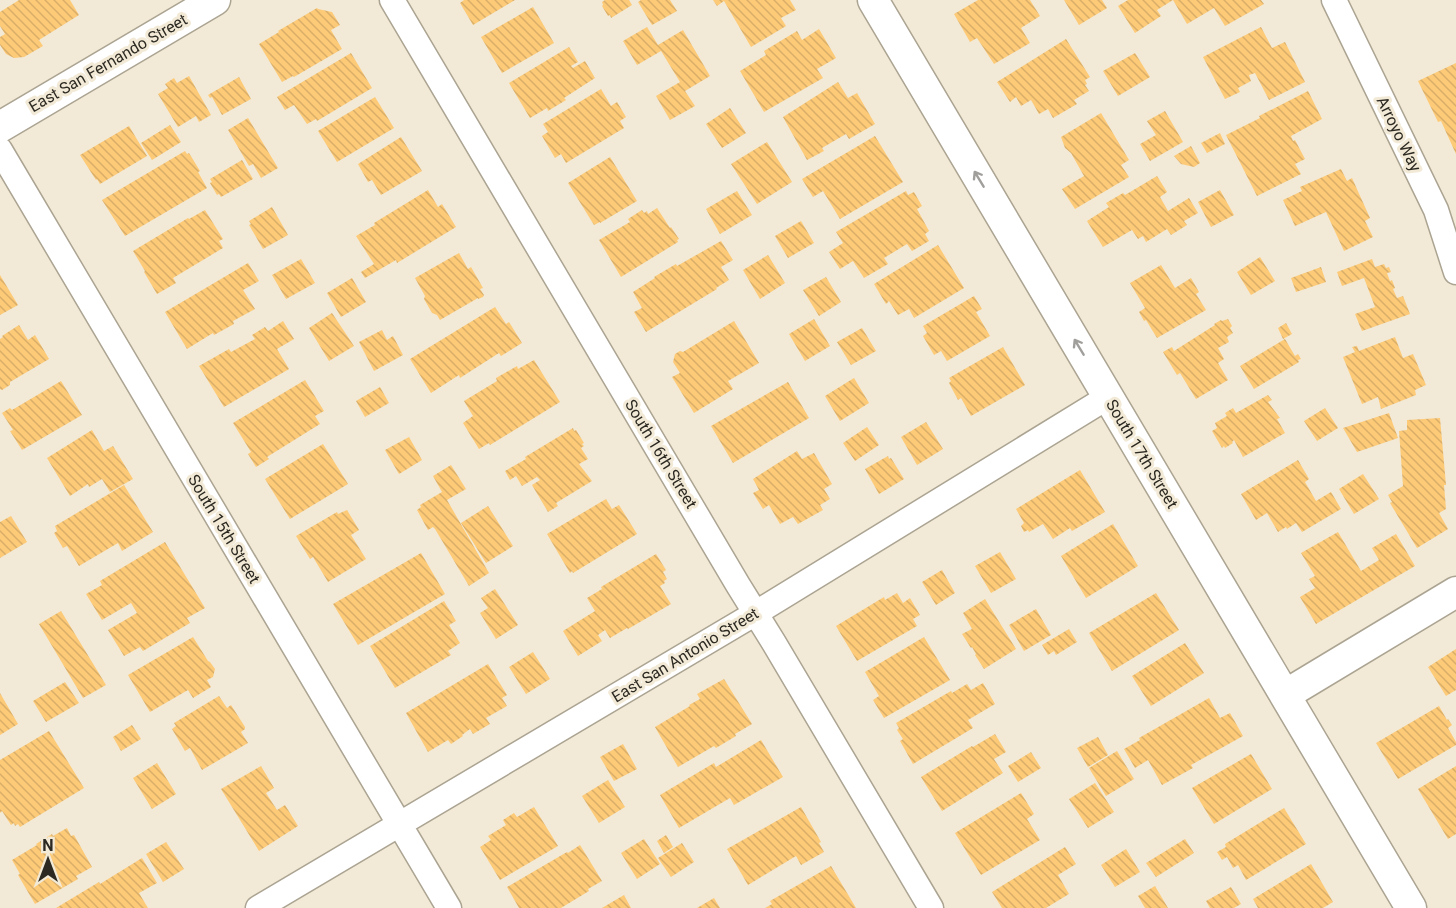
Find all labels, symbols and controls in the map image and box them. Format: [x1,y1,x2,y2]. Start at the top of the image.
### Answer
street label: East San Fernando Street [25,10,191,116]
street label: Arroyo Way [1373,94,1425,175]
one-way arrow [973,171,985,188]
one-way arrow [1072,339,1084,356]
street label: South 16th Street [621,396,701,512]
street label: South 17th Street [1102,396,1182,512]
street label: South 15th Street [184,471,264,587]
street label: East San Antonio Street [608,604,762,706]
north arrow [18,830,78,890]
text: N [42,836,54,855]

